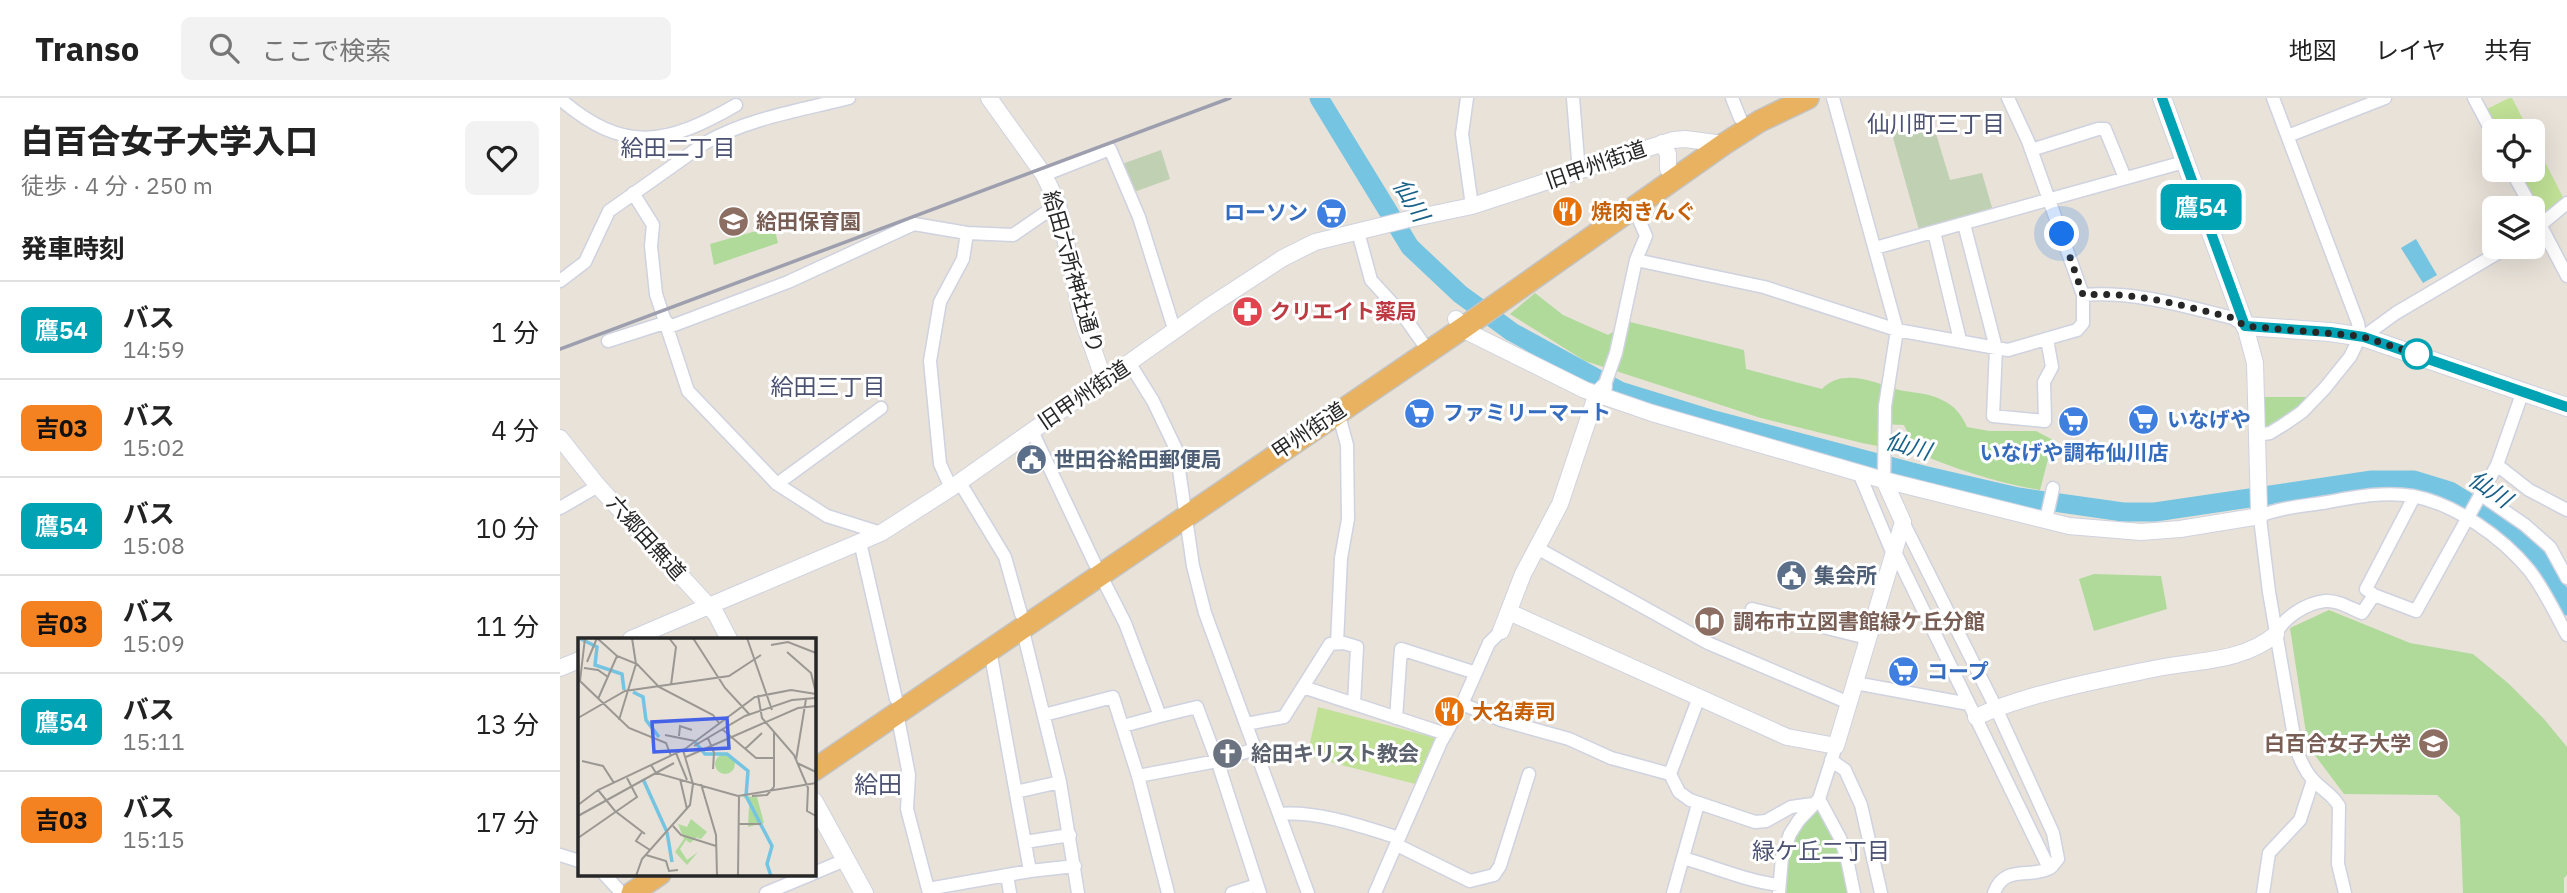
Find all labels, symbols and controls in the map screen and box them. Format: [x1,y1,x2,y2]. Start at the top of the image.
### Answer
search box [181,17,671,80]
text: Transo [35,27,139,70]
icon: search [205,29,243,67]
text: ここで検索 [261,33,391,67]
text: 地図 [2289,34,2337,66]
text: レイヤ [2375,34,2446,66]
text: 共有 [2484,34,2532,66]
district label: 仙川町三丁目 [1867,108,2005,138]
text: 白百合女子大学入口 [21,119,318,162]
map controls [2482,119,2545,259]
button: locate [2482,119,2545,182]
button: heart [465,121,539,195]
district label: 給田二丁目 [621,132,736,162]
street label: 旧甲州街道 [1541,134,1650,194]
text: 徒歩 · 4 分 · 250 m [21,170,213,200]
water label: 仙川 [1387,172,1438,229]
line badge: 鷹54 [2161,184,2241,230]
street label: 給田六所神社通り [1037,187,1111,356]
text: 鷹54 [2175,191,2227,223]
restaurant icon: 焼肉きんぐ [1551,195,1585,229]
supermarket icon: ローソン [1314,196,1348,230]
button: layers [2482,196,2545,259]
place label: 焼肉きんぐ [1591,197,1696,225]
place label: ローソン [1224,198,1308,226]
school or university icon: 給田保育園 [716,205,750,239]
place label: 給田保育園 [756,207,861,235]
your location [2044,216,2079,251]
text: 発車時刻 [21,231,125,265]
pharmacy icon: クリエイト薬局 [1230,295,1264,329]
place label: クリエイト薬局 [1270,297,1417,325]
text: バス [123,300,175,334]
text: 鷹54 [35,314,88,346]
text: 1 分 [491,315,539,349]
text: 14:59 [123,334,185,364]
unlabelled marker [2402,339,2432,369]
street label: 旧甲州街道 [1032,353,1135,435]
district label: 給田三丁目 [771,371,886,401]
street label: 甲州街道 [1266,395,1351,465]
supermarket icon: ファミリーマート [1403,396,1437,430]
text: バス [123,398,175,432]
place label: ファミリーマート [1443,398,1611,426]
supermarket icon: いなげや [2127,403,2161,437]
supermarket icon: いなげや調布仙川店 [2057,404,2091,438]
place label: いなげや [2167,405,2251,433]
text: 吉03 [35,412,88,444]
text: 4 分 [491,413,539,447]
water label: 仙川 [1882,425,1937,466]
text: 15:02 [123,432,185,462]
place label: いなげや調布仙川店 [1980,438,2169,466]
public building icon: 世田谷給田郵便局 [1014,443,1048,477]
place label: 世田谷給田郵便局 [1054,445,1222,473]
water label: 仙川 [2463,463,2521,515]
street label: 六郷田無道 [601,489,692,586]
text: バス [123,496,175,530]
text: 鷹54 [35,510,88,542]
text: 10 分 [476,511,539,545]
text: 15:08 [123,530,185,560]
public building icon: 集会所 [1774,559,1808,593]
place label: 集会所 [1814,561,1877,589]
text: バス [123,594,175,628]
library icon: 調布市立図書館緑ケ丘分館 [1693,605,1727,639]
place label: 調布市立図書館緑ケ丘分館 [1733,607,1985,635]
text: 吉03 [35,608,88,640]
text: 11 分 [476,609,539,643]
text: 15:09 [123,628,185,658]
inset map [578,638,816,876]
supermarket icon: コープ [1887,655,1921,689]
place label: コープ [1927,657,1989,685]
text: バス [123,692,175,726]
restaurant icon: 大名寿司 [1432,695,1466,729]
place label: 大名寿司 [1472,697,1556,725]
text: 鷹54 [35,706,88,738]
text: 13 分 [476,707,539,741]
text: 15:11 [123,726,185,756]
school or university icon: 白百合女子大学 [2417,727,2451,761]
place label: 白百合女子大学 [2264,729,2411,757]
church icon: 給田キリスト教会 [1211,737,1245,771]
place label: 給田キリスト教会 [1251,739,1419,767]
district label: 給田 [854,768,902,800]
text: バス [123,790,175,824]
text: 吉03 [35,804,88,836]
text: 17 分 [476,805,539,839]
text: 15:15 [123,824,185,854]
district label: 緑ケ丘二丁目 [1752,835,1890,865]

